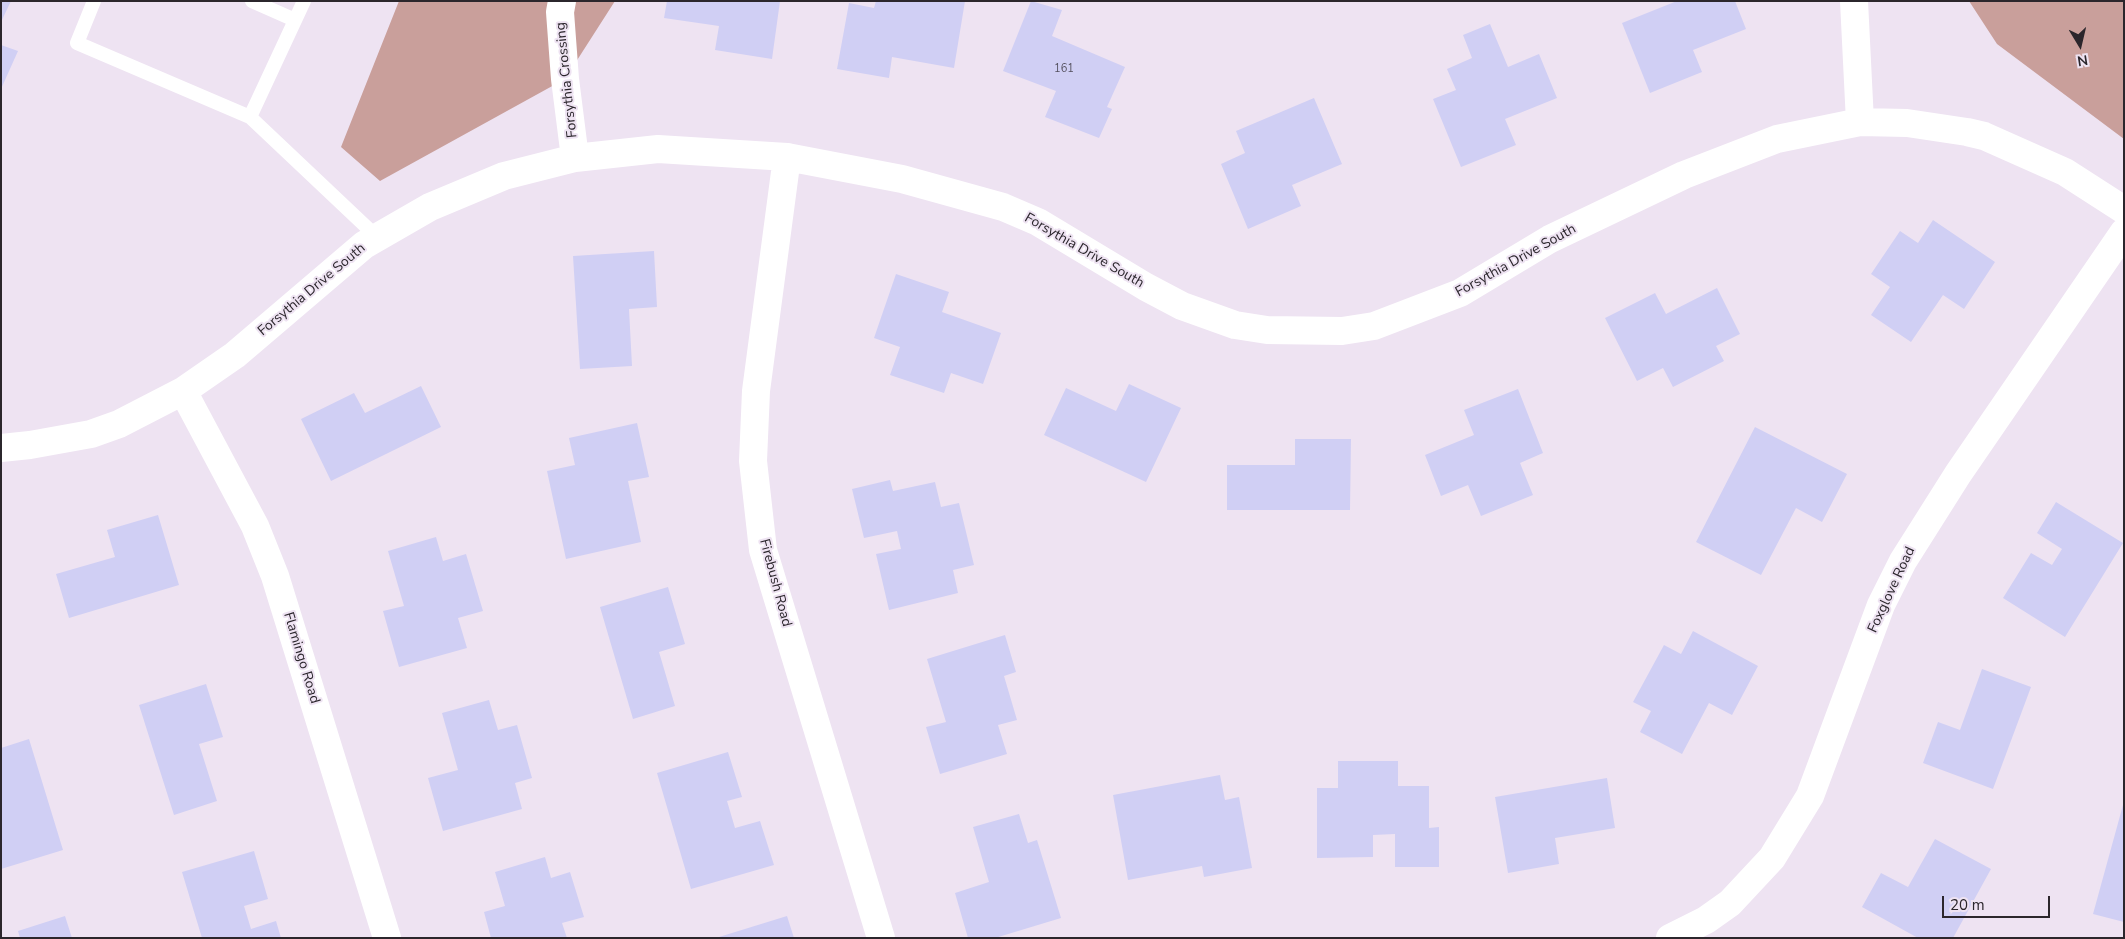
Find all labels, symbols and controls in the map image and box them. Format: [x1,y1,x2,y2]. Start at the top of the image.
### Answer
north arrow [2055,20,2105,70]
street label: Forsythia Crossing [553,21,581,139]
text: N [2076,50,2089,71]
house number: 161 [1054,62,1074,76]
street label: Forsythia Drive South [1021,210,1147,292]
street label: Forsythia Drive South [1453,221,1579,301]
street label: Forsythia Drive South [255,240,369,340]
street label: Firebush Road [755,537,795,629]
street label: Foxglove Road [1865,544,1919,636]
street label: Flamingo Road [279,610,323,706]
scale bar [1945,886,2052,918]
text: 20 m [1950,895,1985,915]

